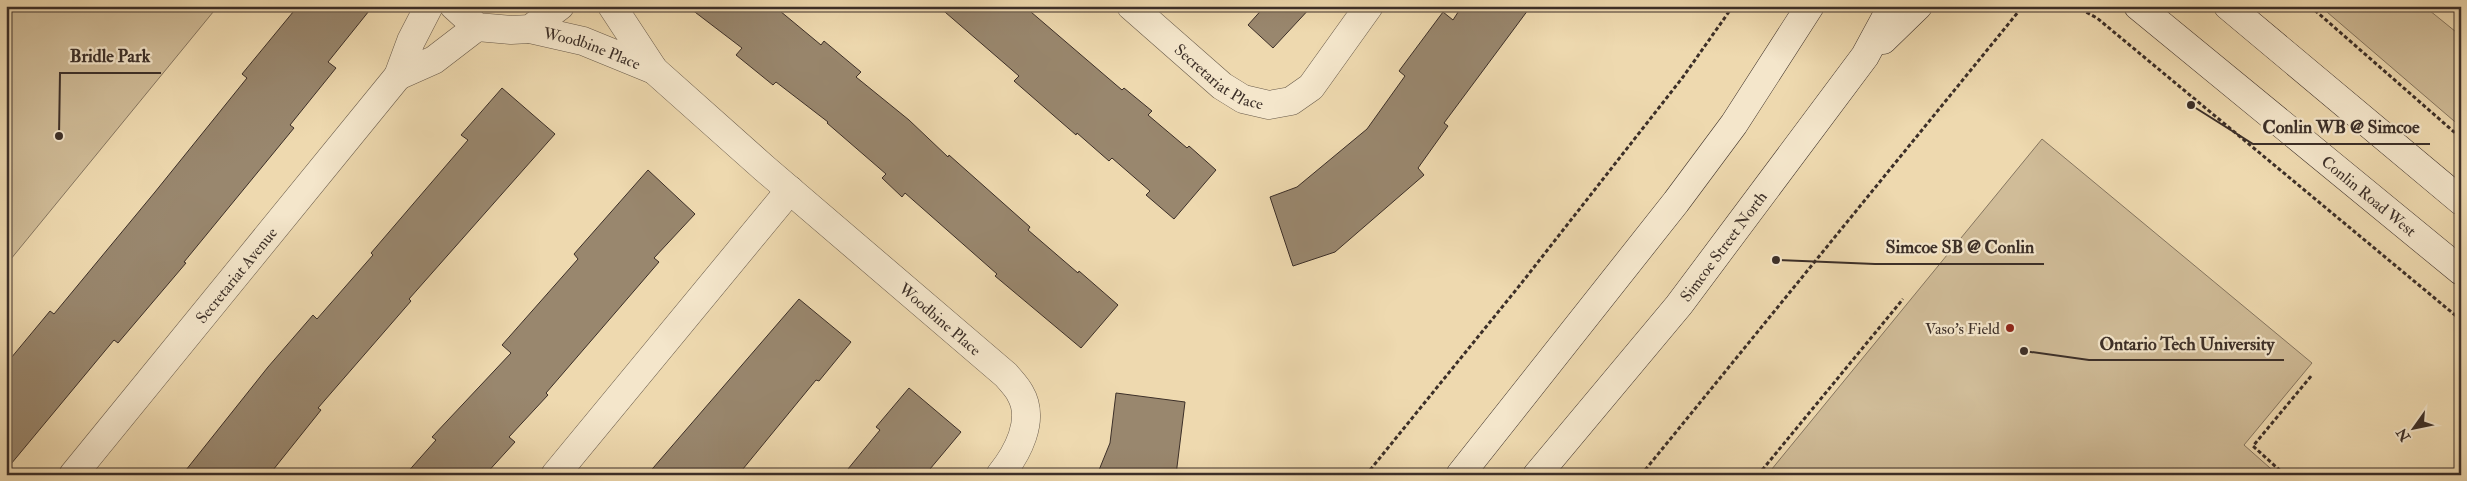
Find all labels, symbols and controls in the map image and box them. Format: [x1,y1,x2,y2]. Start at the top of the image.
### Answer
street label: Woodbine Place [540,23,644,75]
callout: Bridle Park [60,40,161,73]
street label: Secretariat Place [1170,40,1265,114]
text: Bridle Park [70,45,151,68]
callout: Conlin WB @ Simcoe [2253,111,2430,144]
text: Conlin WB @ Simcoe [2262,116,2420,139]
street label: Conlin Road West [2317,152,2420,241]
street label: Simcoe Street North [1676,187,1772,306]
street label: Secretariat Avenue [192,223,282,328]
callout: Simcoe SB @ Conlin [1875,231,2044,264]
text: Simcoe SB @ Conlin [1886,236,2035,259]
street label: Woodbine Place [894,278,985,361]
place label: Vaso's Field [1925,319,2000,339]
marker: Vaso's Field [2004,322,2016,334]
callout: Ontario Tech University [2089,327,2284,360]
text: Ontario Tech University [2099,333,2276,356]
north arrow [2390,404,2440,454]
text: N [2393,425,2415,446]

